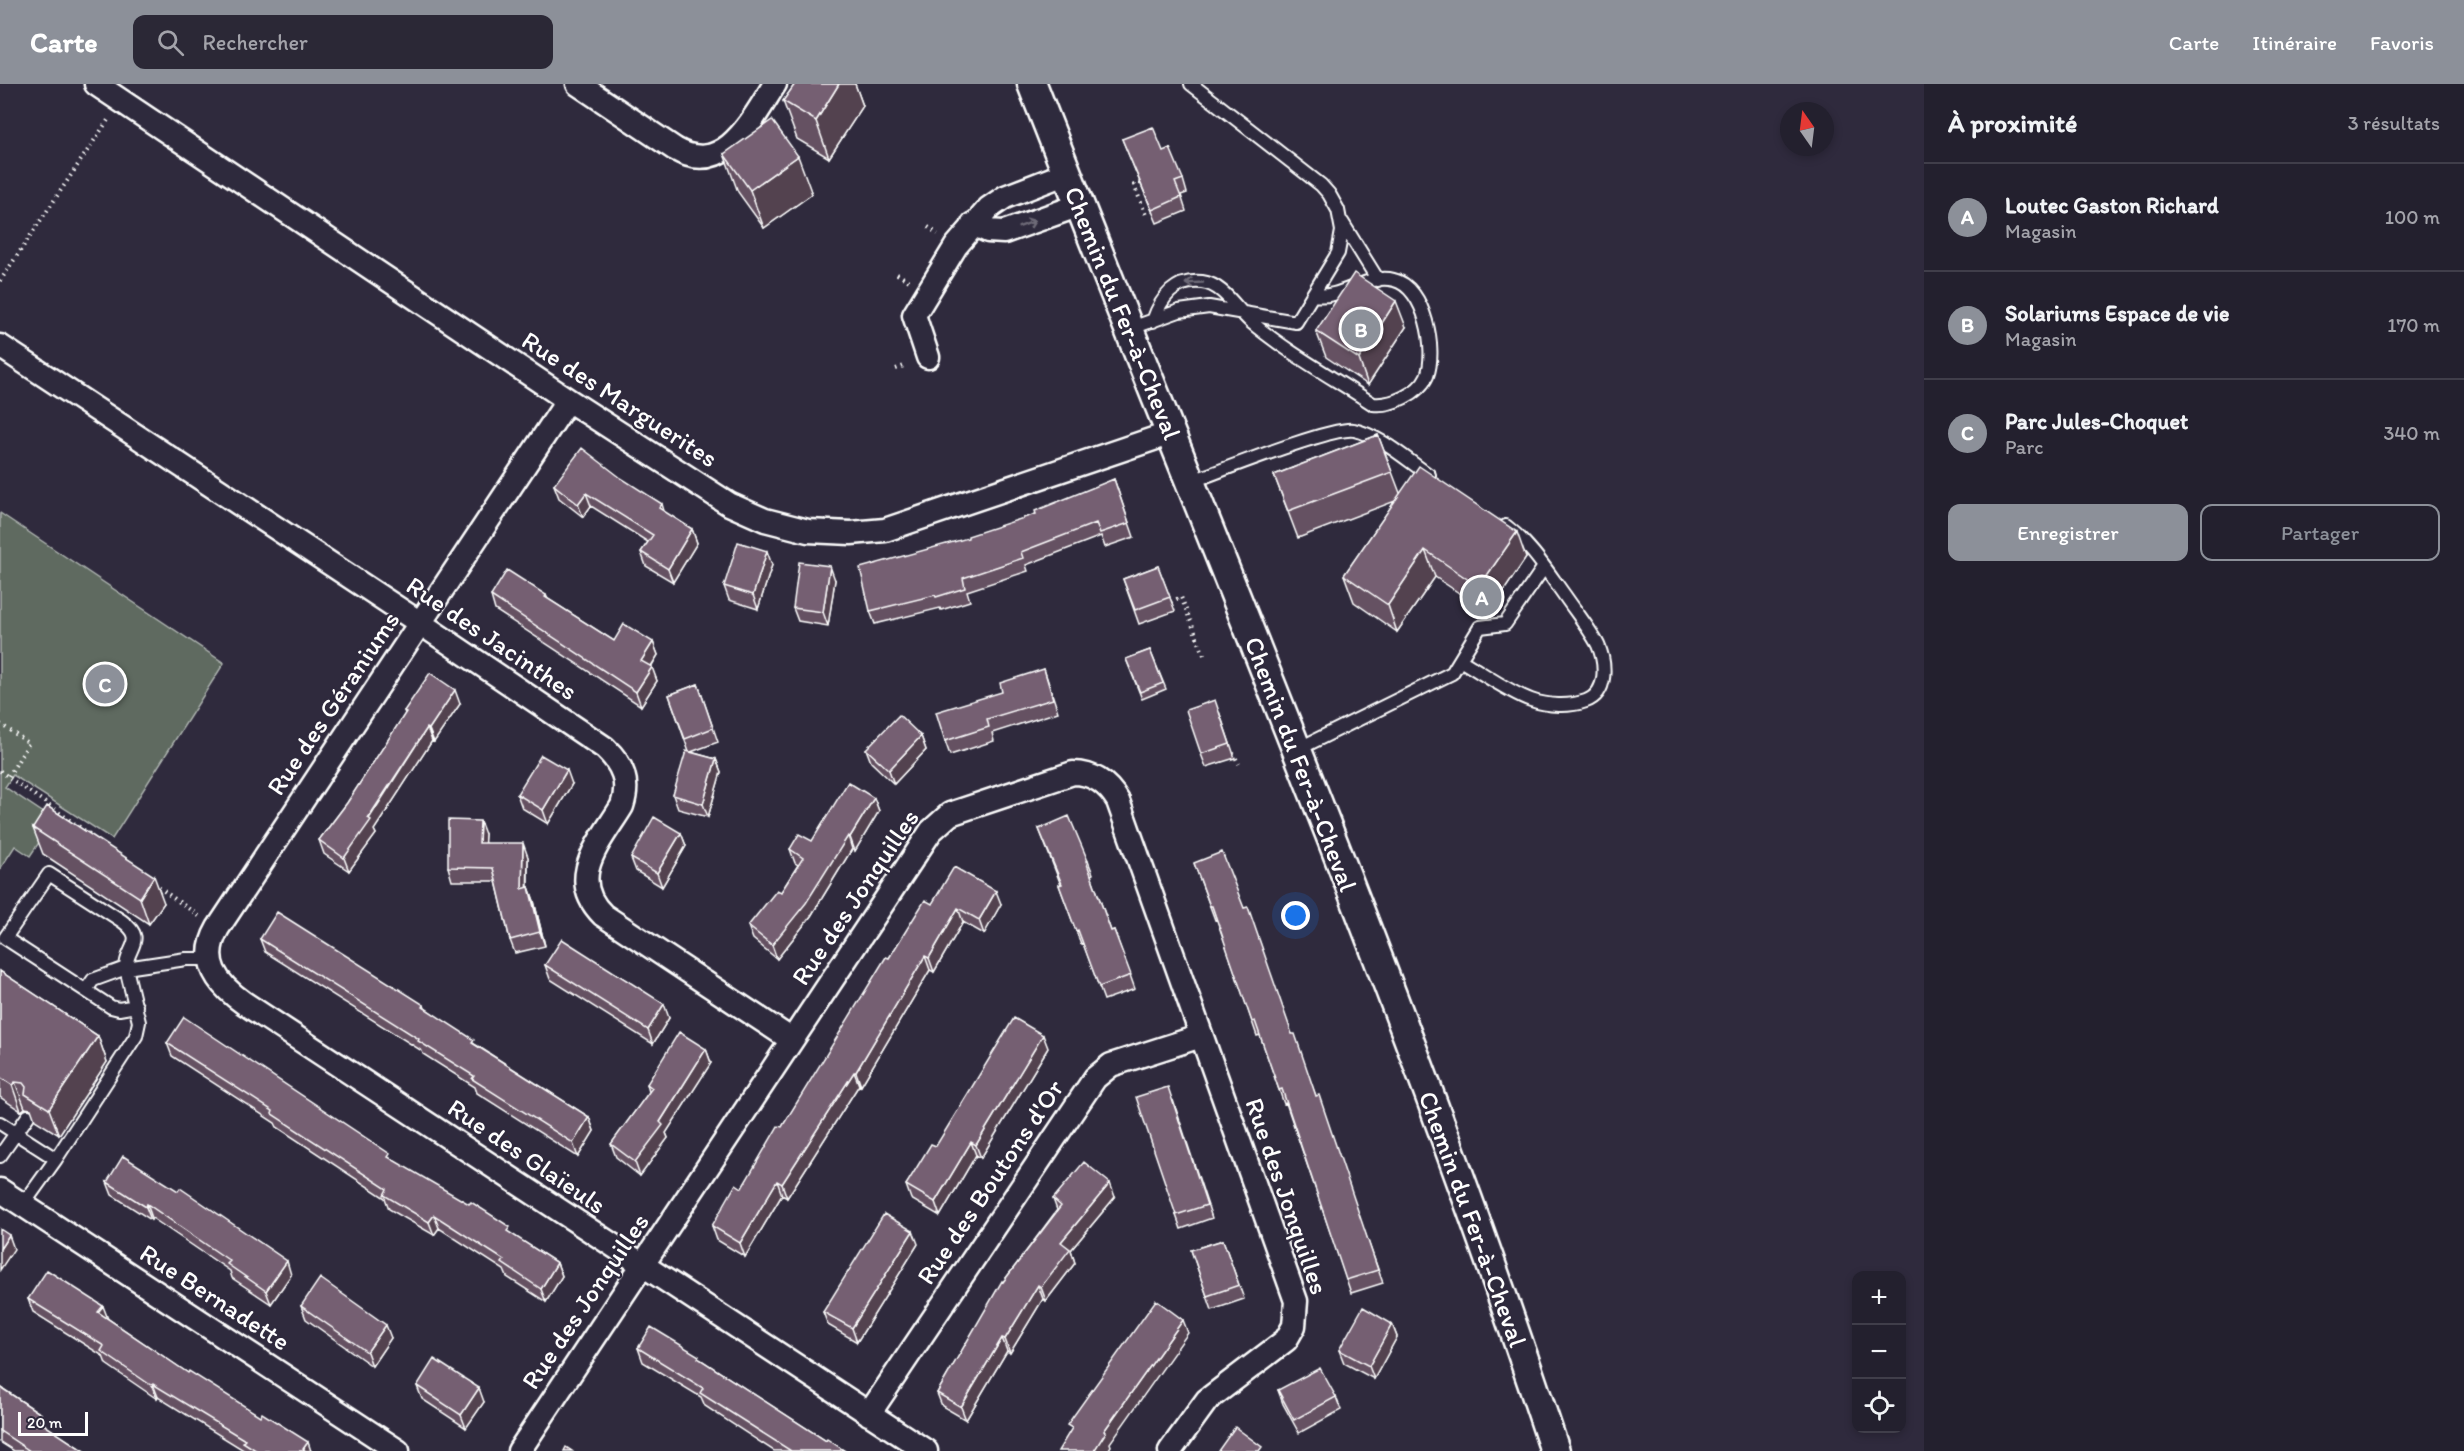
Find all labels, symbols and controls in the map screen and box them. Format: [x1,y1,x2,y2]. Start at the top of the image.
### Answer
search box [133,15,553,69]
text: Carte [30,25,97,59]
icon: search [154,26,187,59]
text: Rechercher [202,29,308,56]
text: Carte [2169,30,2219,55]
text: Itinéraire [2252,30,2337,55]
text: Favoris [2370,30,2434,55]
north arrow [1780,102,1834,156]
text: À proximité [1948,107,2077,139]
text: 3 résultats [2348,111,2440,135]
street label: Chemin du Fer-à-Cheval [1058,182,1188,444]
text: Loutec Gaston Richard [2005,192,2219,219]
text: A [1961,205,1974,229]
text: 100 m [2385,205,2440,229]
one-way arrow [1017,218,1036,229]
text: Magasin [2005,219,2077,243]
one-way arrow [1184,278,1204,289]
text: Solariums Espace de vie [2005,300,2229,327]
pin: B [1342,306,1380,352]
text: B [1961,313,1974,337]
text: 170 m [2387,313,2440,337]
street label: Rue des Marguerites [516,324,724,474]
text: Magasin [2005,327,2077,351]
text: Parc Jules-Choquet [2005,408,2188,435]
text: C [1961,421,1974,445]
text: 340 m [2383,421,2440,445]
text: Parc [2005,435,2043,459]
button: Enregistrer [1948,504,2188,561]
button: Partager [2200,504,2440,561]
street label: Rue des Jacinthes [400,569,584,707]
pin: A [1462,574,1502,620]
street label: Rue des Géraniums [260,605,406,801]
street label: Chemin du Fer-à-Cheval [1238,632,1364,896]
pin: C [86,662,124,706]
street label: Rue des Jonquilles [784,803,926,991]
your location [1281,901,1310,930]
street label: Rue des Boutons d'Or [910,1073,1071,1291]
street label: Chemin du Fer-à-Cheval [1412,1087,1534,1351]
street label: Rue des Glaïeuls [442,1091,612,1221]
street label: Rue des Jonquilles [1238,1094,1336,1298]
street label: Rue des Jonquilles [514,1207,656,1395]
street label: Rue Bernadette [134,1237,296,1357]
map controls [1852,1271,1906,1433]
button: + [1852,1271,1906,1325]
button: − [1852,1325,1906,1379]
button: locate [1852,1379,1906,1433]
scale bar [18,1409,88,1436]
text: 20 m [27,1413,62,1432]

